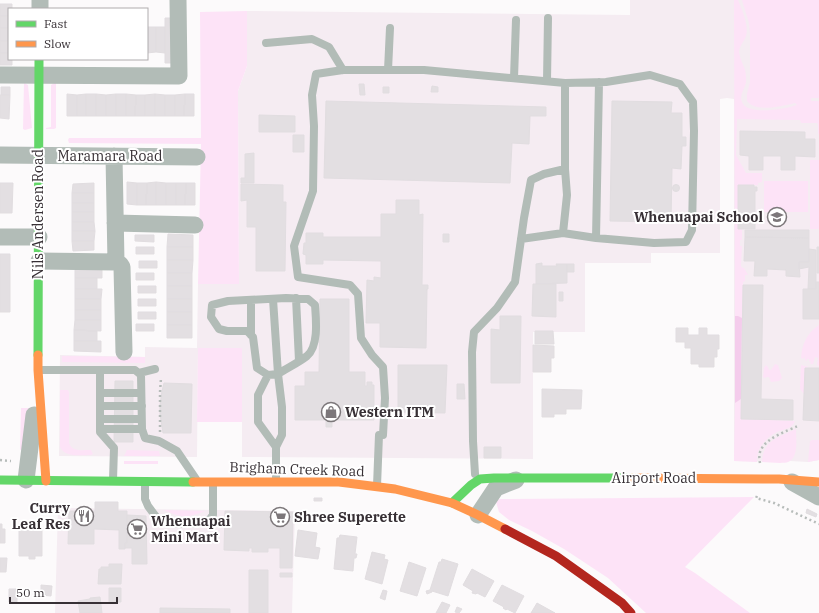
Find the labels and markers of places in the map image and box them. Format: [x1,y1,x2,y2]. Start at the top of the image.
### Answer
school or university icon: Whenuapai School [766,206,788,228]
place label: Whenuapai School [634,208,763,226]
shop icon: Western ITM [320,401,342,423]
place label: Western ITM [345,403,434,421]
place label: Curry Leaf Res [12,499,70,533]
restaurant icon: Curry Leaf Res [73,505,95,527]
supermarket icon: Shree Superette [269,506,291,528]
place label: Shree Superette [294,508,406,526]
place label: Whenuapai Mini Mart [151,512,231,546]
supermarket icon: Whenuapai Mini Mart [126,518,148,540]

